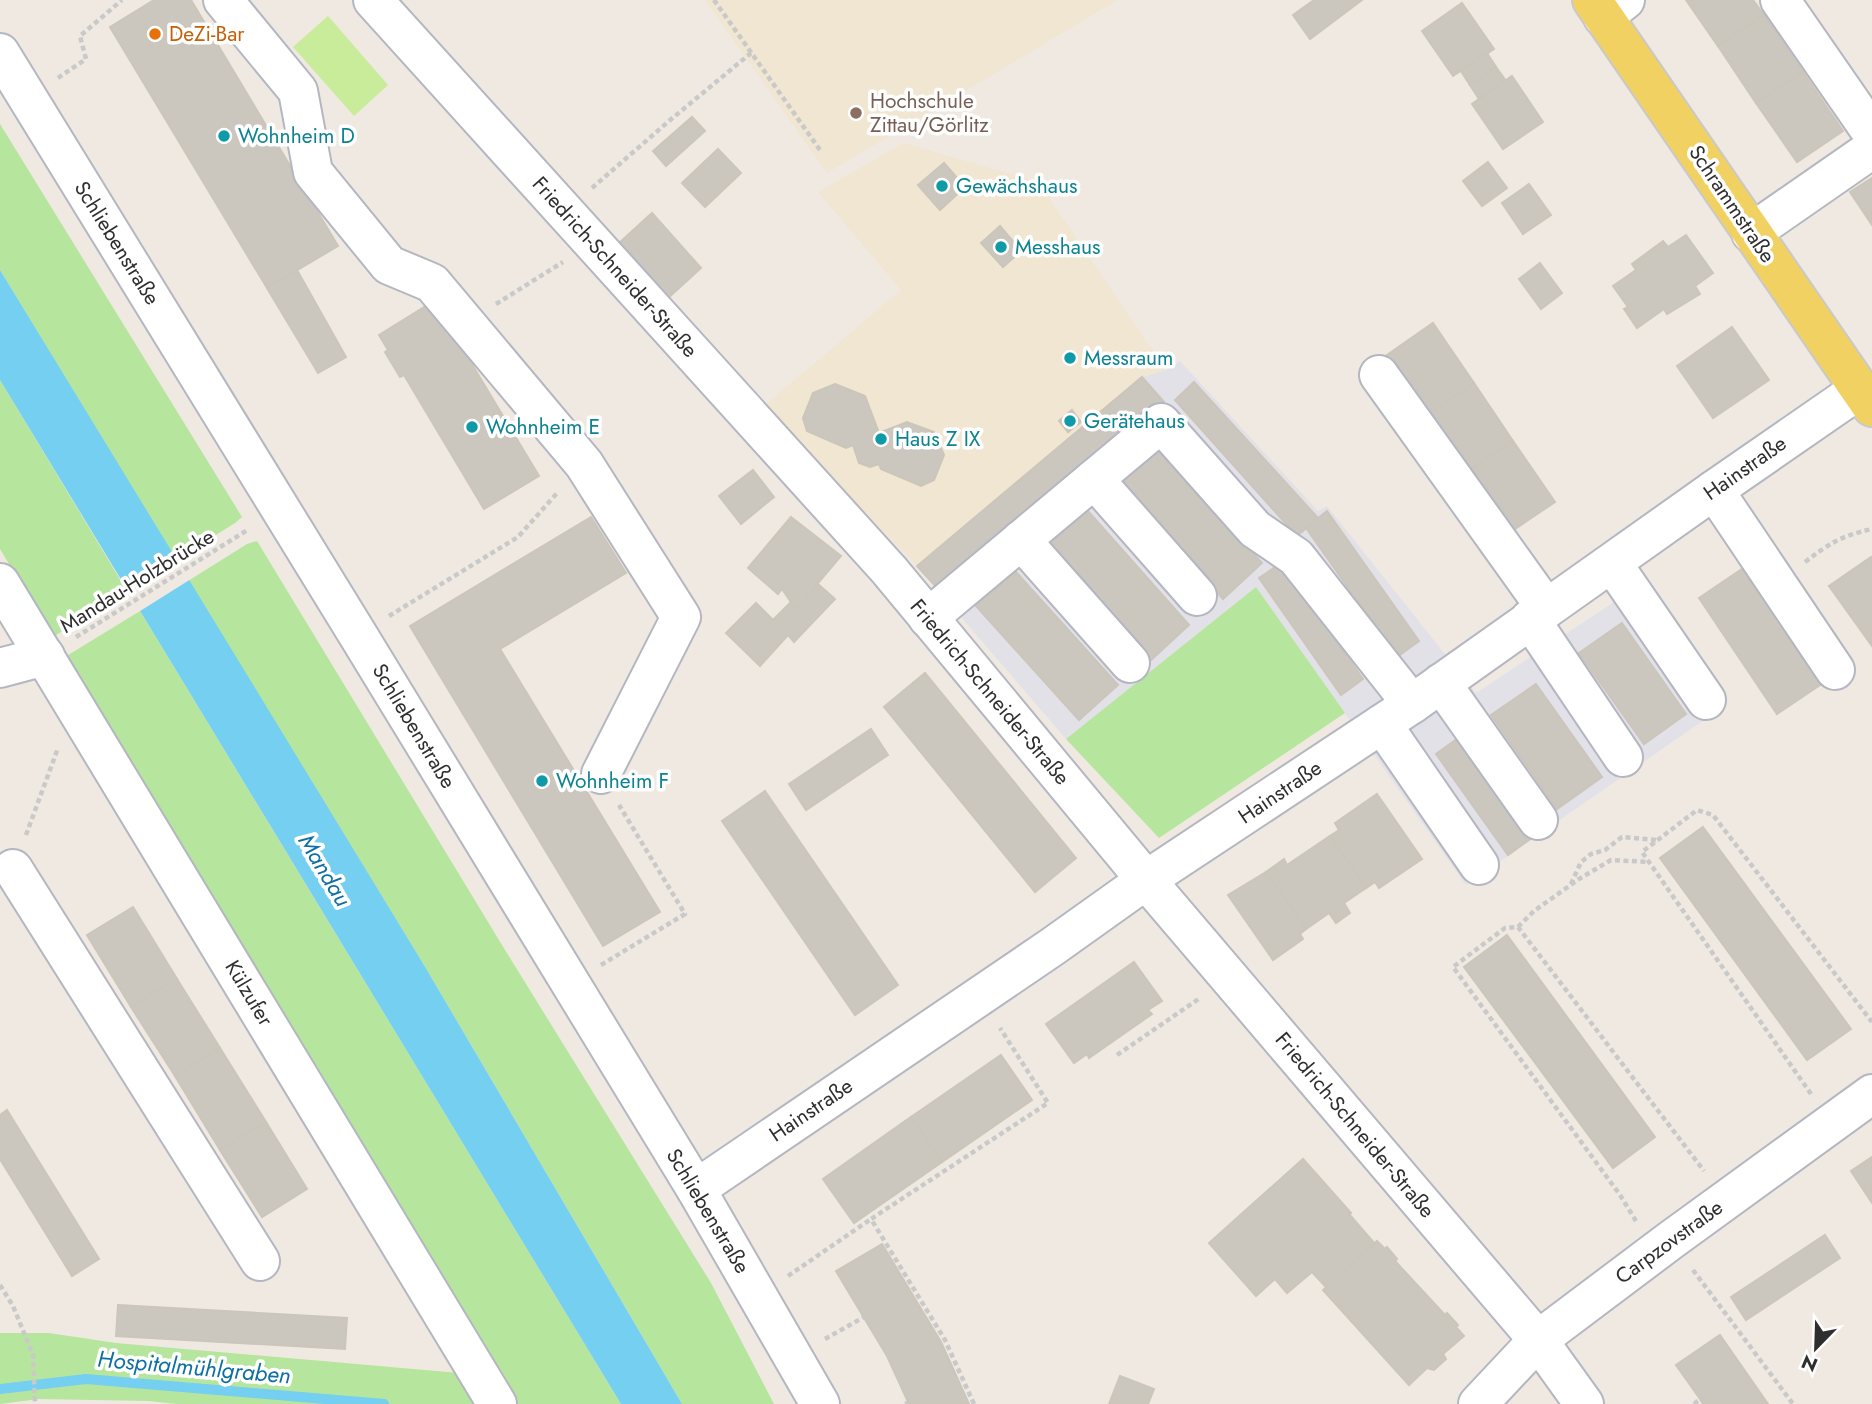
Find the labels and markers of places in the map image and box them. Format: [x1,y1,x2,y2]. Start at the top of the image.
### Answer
place label: DeZi-Bar [169,19,245,49]
marker: DeZi-Bar [147,26,163,42]
place label: Hochschule Zittau/Görlitz [870,86,989,140]
marker: Hochschule Zittau/Görlitz [848,105,864,121]
place label: Wohnheim D [238,121,355,151]
marker: Wohnheim D [216,128,232,144]
place label: Gewächshaus [956,171,1077,201]
marker: Gewächshaus [934,178,950,194]
place label: Messhaus [1015,232,1100,262]
marker: Messhaus [993,239,1009,255]
place label: Messraum [1084,343,1173,373]
marker: Messraum [1062,350,1078,366]
place label: Gerätehaus [1084,406,1185,436]
place label: Wohnheim E [486,412,600,442]
marker: Gerätehaus [1062,413,1078,429]
marker: Wohnheim E [464,419,480,435]
place label: Haus Z IX [895,424,981,454]
marker: Haus Z IX [873,431,889,447]
place label: Wohnheim F [556,766,669,796]
marker: Wohnheim F [534,773,550,789]

